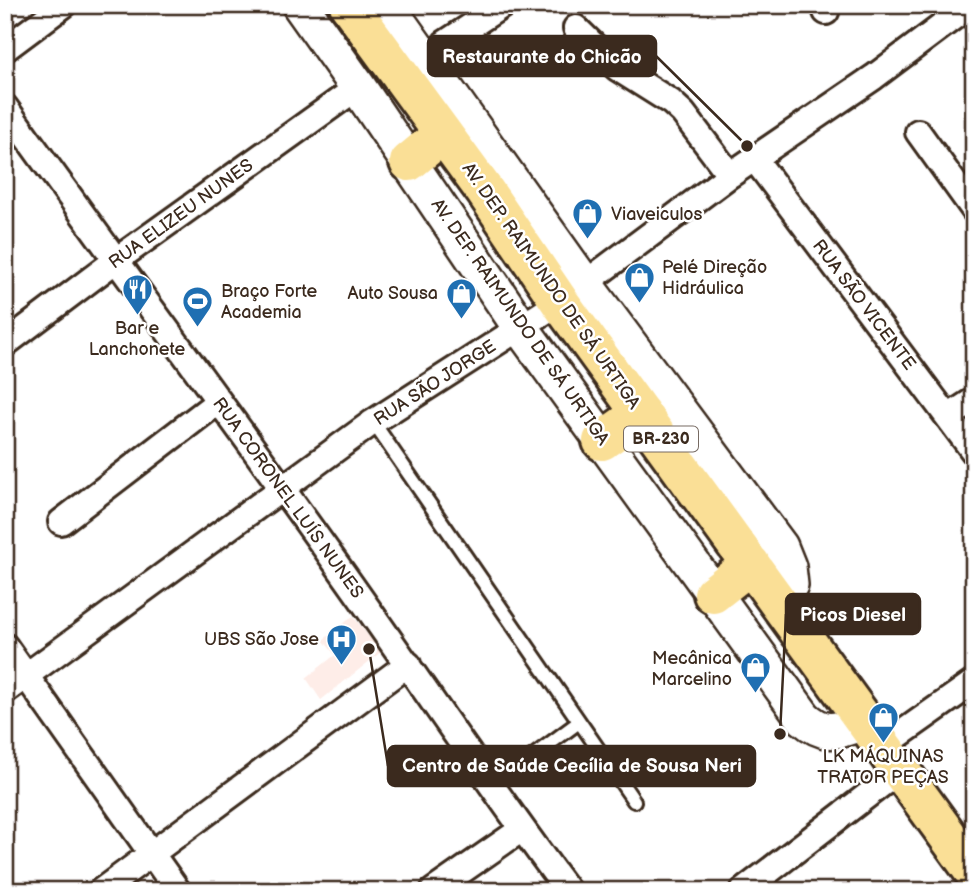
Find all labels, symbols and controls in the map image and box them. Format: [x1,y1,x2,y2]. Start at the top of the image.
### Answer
callout: Restaurante do Chicão [428,36,656,76]
text: Restaurante do Chicão [442,46,642,69]
street label: RUA ELIZEU NUNES [105,155,257,273]
street label: AV. DEP. RAIMUNDO DE SÁ URTIGA [457,159,645,413]
street label: AV. DEP. RAIMUNDO DE SÁ URTIGA [426,195,614,449]
shop icon: Viaveiculos [571,197,605,241]
place label: Viaveiculos [611,204,703,225]
street label: RUA SÃO VICENTE [808,235,921,374]
place label: Pelé Direção Hidráulica [662,257,767,299]
shop icon: Pelé Direção Hidráulica [622,260,656,304]
restaurant icon: Bar e Lanchonete [120,273,154,317]
shop icon: Auto Sousa [444,276,478,320]
place label: Braço Forte Academia [221,281,317,323]
place label: Auto Sousa [347,283,438,304]
sports icon: Braço Forte Academia [181,284,215,328]
place label: Bar e Lanchonete [89,318,186,360]
street label: RUA SÃO JORGE [370,335,500,430]
street label: RUA CORONEL LUÍS NUNES [208,392,370,602]
road number: BR-230 [624,426,698,452]
callout: Picos Diesel [786,594,920,634]
text: Picos Diesel [800,604,906,627]
hospital icon: UBS São Jose [325,622,359,666]
place label: UBS São Jose [204,629,319,650]
place label: Mecânica Marcelino [651,648,732,690]
shop icon: Mecânica Marcelino [738,651,772,695]
shop icon: LK MÁQUINAS TRATOR PEÇAS [866,701,900,745]
place label: LK MÁQUINAS TRATOR PEÇAS [817,744,949,788]
callout: Centro de Saúde Cecília de Sousa Neri [388,746,755,786]
text: Centro de Saúde Cecília de Sousa Neri [402,755,742,778]

